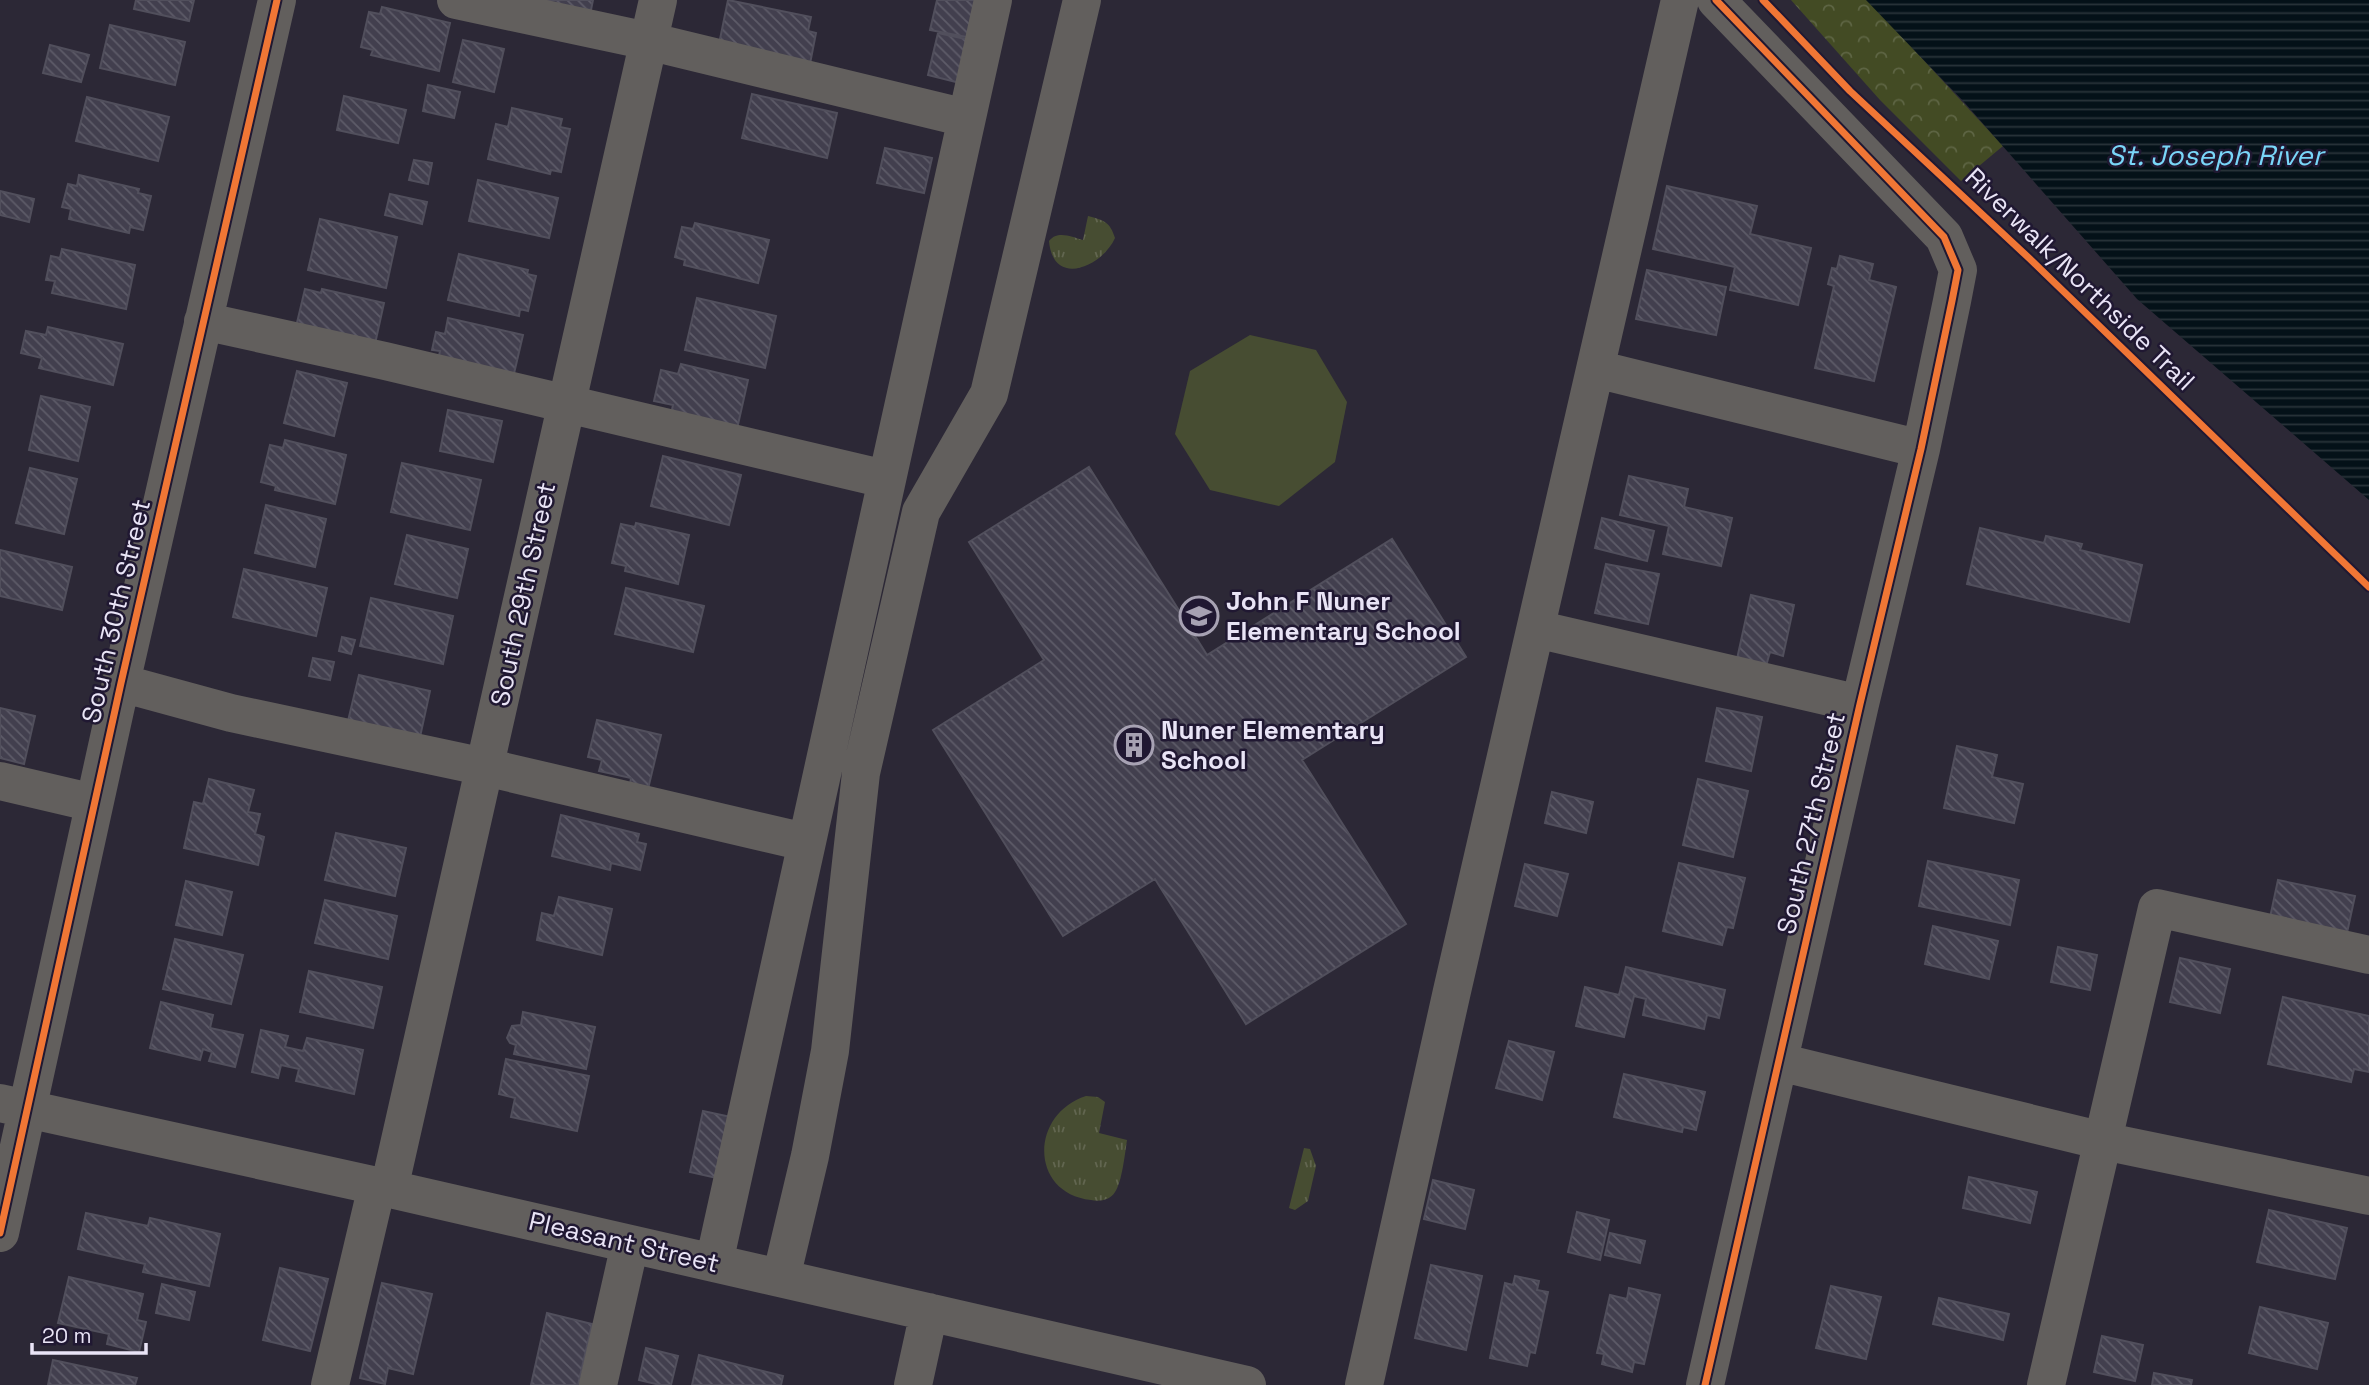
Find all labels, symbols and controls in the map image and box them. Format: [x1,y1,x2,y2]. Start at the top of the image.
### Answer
water label: St. Joseph River [2107,137,2327,173]
street label: Riverwalk/Northside Trail [1958,160,2202,398]
street label: South 29th Street [483,479,563,709]
street label: South 30th Street [74,496,158,726]
place label: John F Nuner Elementary School [1226,584,1461,648]
school or university icon: John F Nuner Elementary School [1178,595,1220,637]
street label: South 27th Street [1769,709,1853,937]
place label: Nuner Elementary School [1161,713,1385,777]
building icon: Nuner Elementary School [1113,724,1155,766]
street label: Pleasant Street [525,1204,723,1280]
scale bar [32,1312,145,1356]
text: 20 m [42,1322,92,1349]

